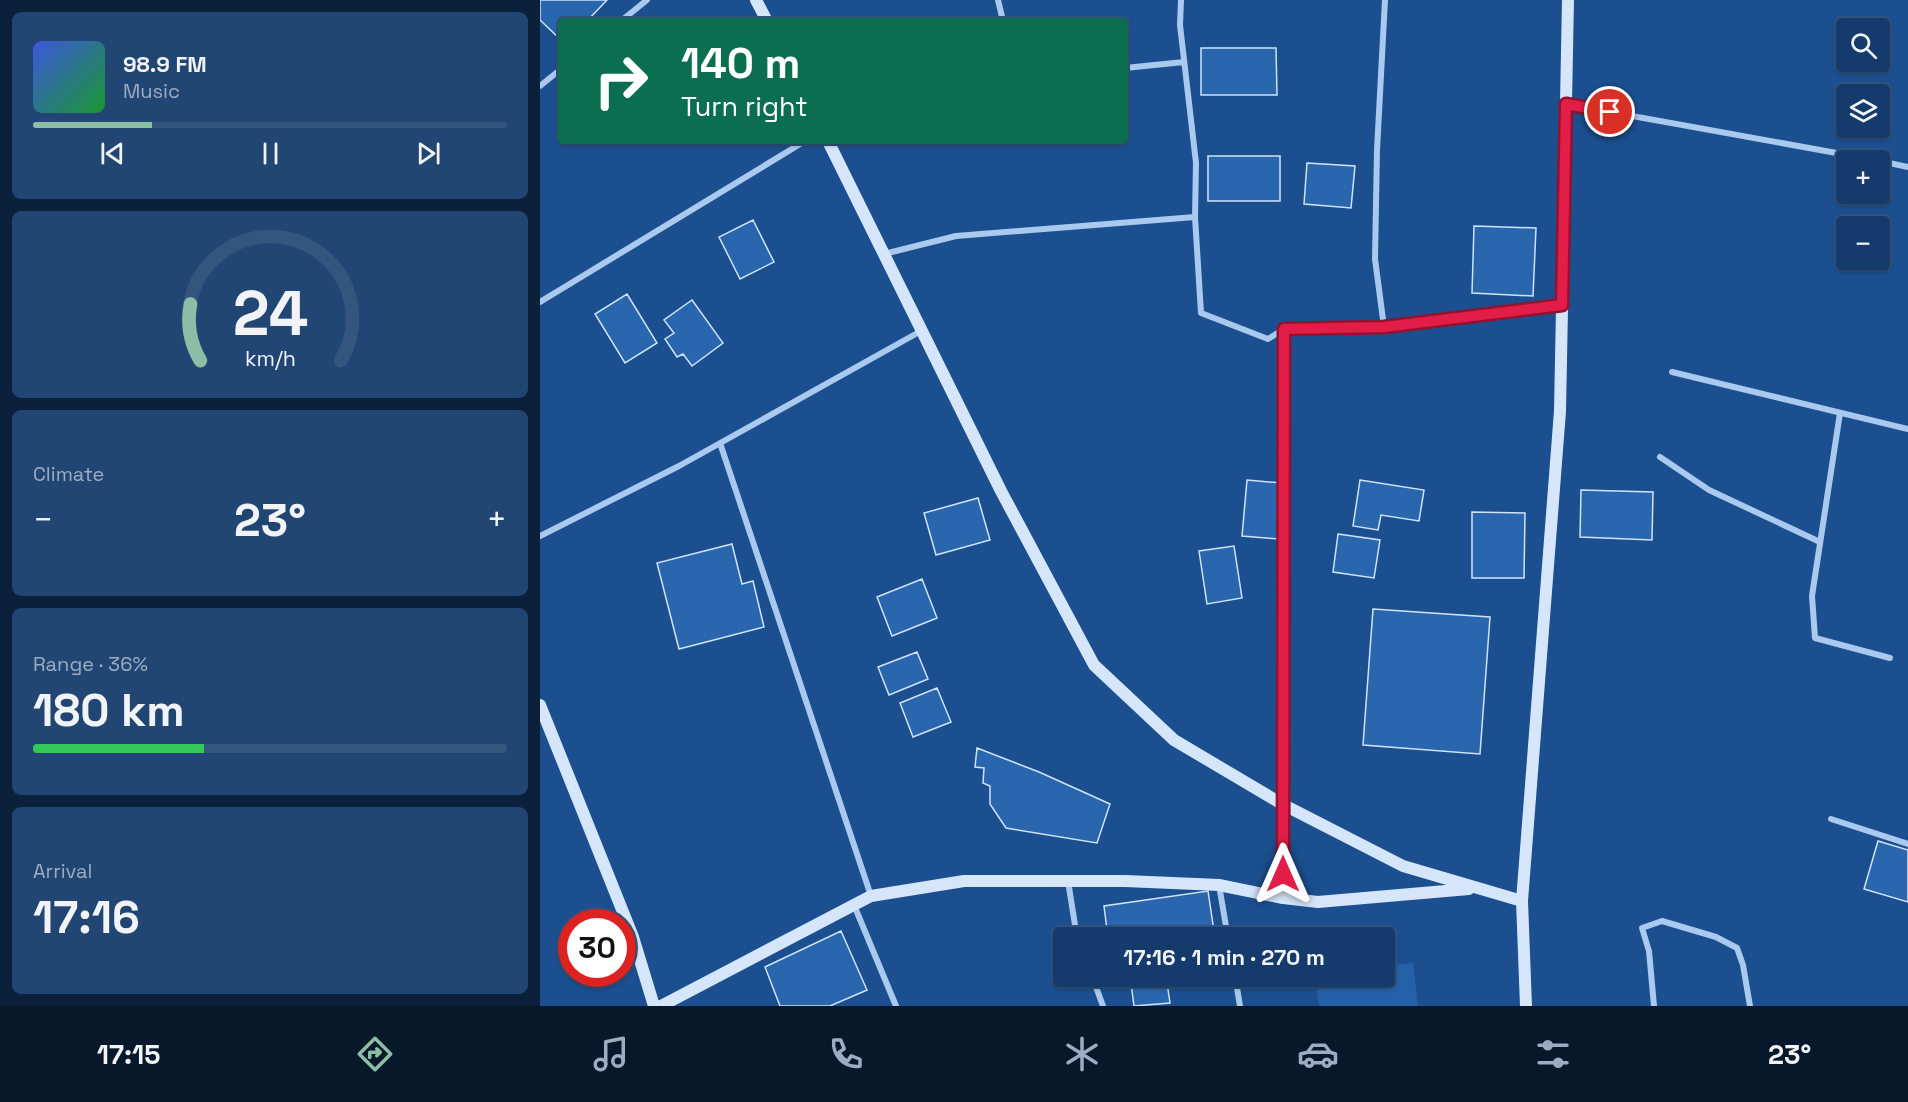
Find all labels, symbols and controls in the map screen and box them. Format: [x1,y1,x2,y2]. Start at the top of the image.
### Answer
map controls [1836,18,1890,270]
button: search [1836,18,1890,72]
text: 140 m [681,37,800,90]
icon: right [582,42,660,120]
text: 98.9 FM [123,50,207,78]
text: Music [123,78,180,104]
button: layers [1836,84,1890,138]
pin [1584,86,1635,137]
text: Turn right [681,89,808,124]
icon: arrive [1593,95,1626,128]
icon: previous [96,137,129,170]
icon: pause [254,137,287,170]
icon: next [412,137,445,170]
button: + [1836,150,1890,204]
button: − [1836,216,1890,270]
text: 24 [232,274,308,353]
text: km/h [244,346,296,373]
text: Climate [33,461,104,487]
text: 23° [234,492,306,549]
text: − [33,499,53,541]
text: + [487,499,507,541]
text: Range · 36% [33,651,148,677]
text: 180 km [33,682,185,739]
position arrow [1251,842,1315,906]
text: Arrival [33,858,92,884]
text: 17:16 [33,889,140,946]
speed limit sign: 30 [558,909,636,987]
text: 17:16 · 1 min · 270 m [1123,943,1325,971]
icon: directions [354,1033,396,1075]
icon: music [590,1033,632,1075]
icon: phone [825,1033,867,1075]
icon: climate [1061,1033,1103,1075]
icon: car [1297,1033,1339,1075]
icon: filters [1532,1033,1574,1075]
text: 17:15 [97,1037,160,1072]
text: 23° [1768,1037,1811,1072]

